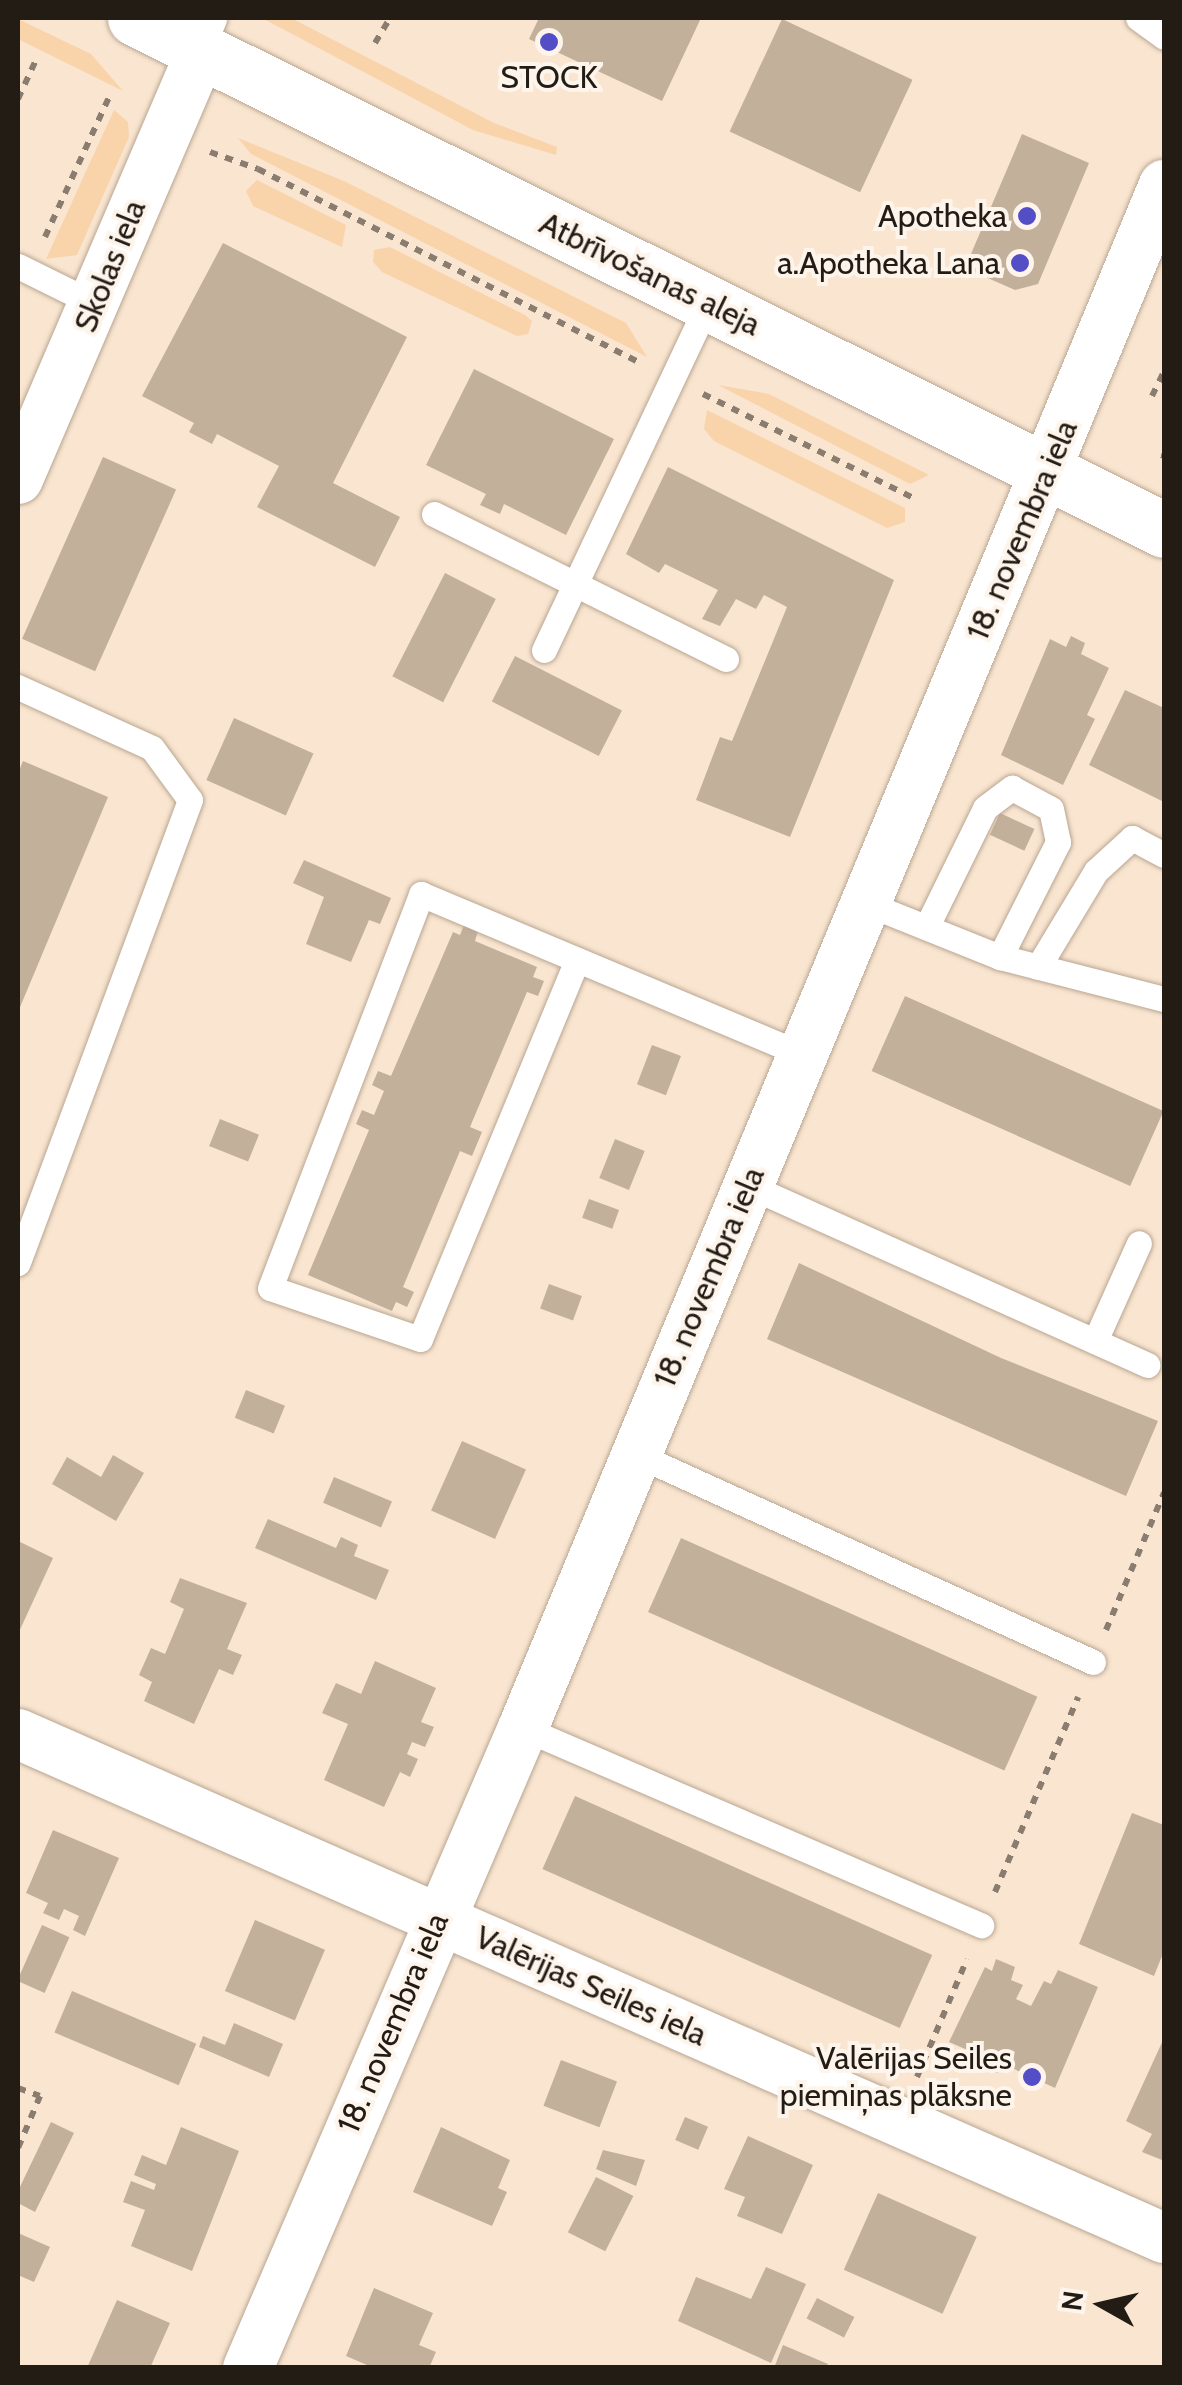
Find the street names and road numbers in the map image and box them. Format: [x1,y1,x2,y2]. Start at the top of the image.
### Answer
street label: Skolas iela [66,194,154,338]
street label: Atbrīvošanas aleja [533,204,767,344]
street label: 18. novembra iela [958,414,1086,646]
street label: 18. novembra iela [645,1161,773,1393]
street label: 18. novembra iela [329,1907,457,2139]
street label: Valērijas Seiles iela [469,1918,713,2054]

